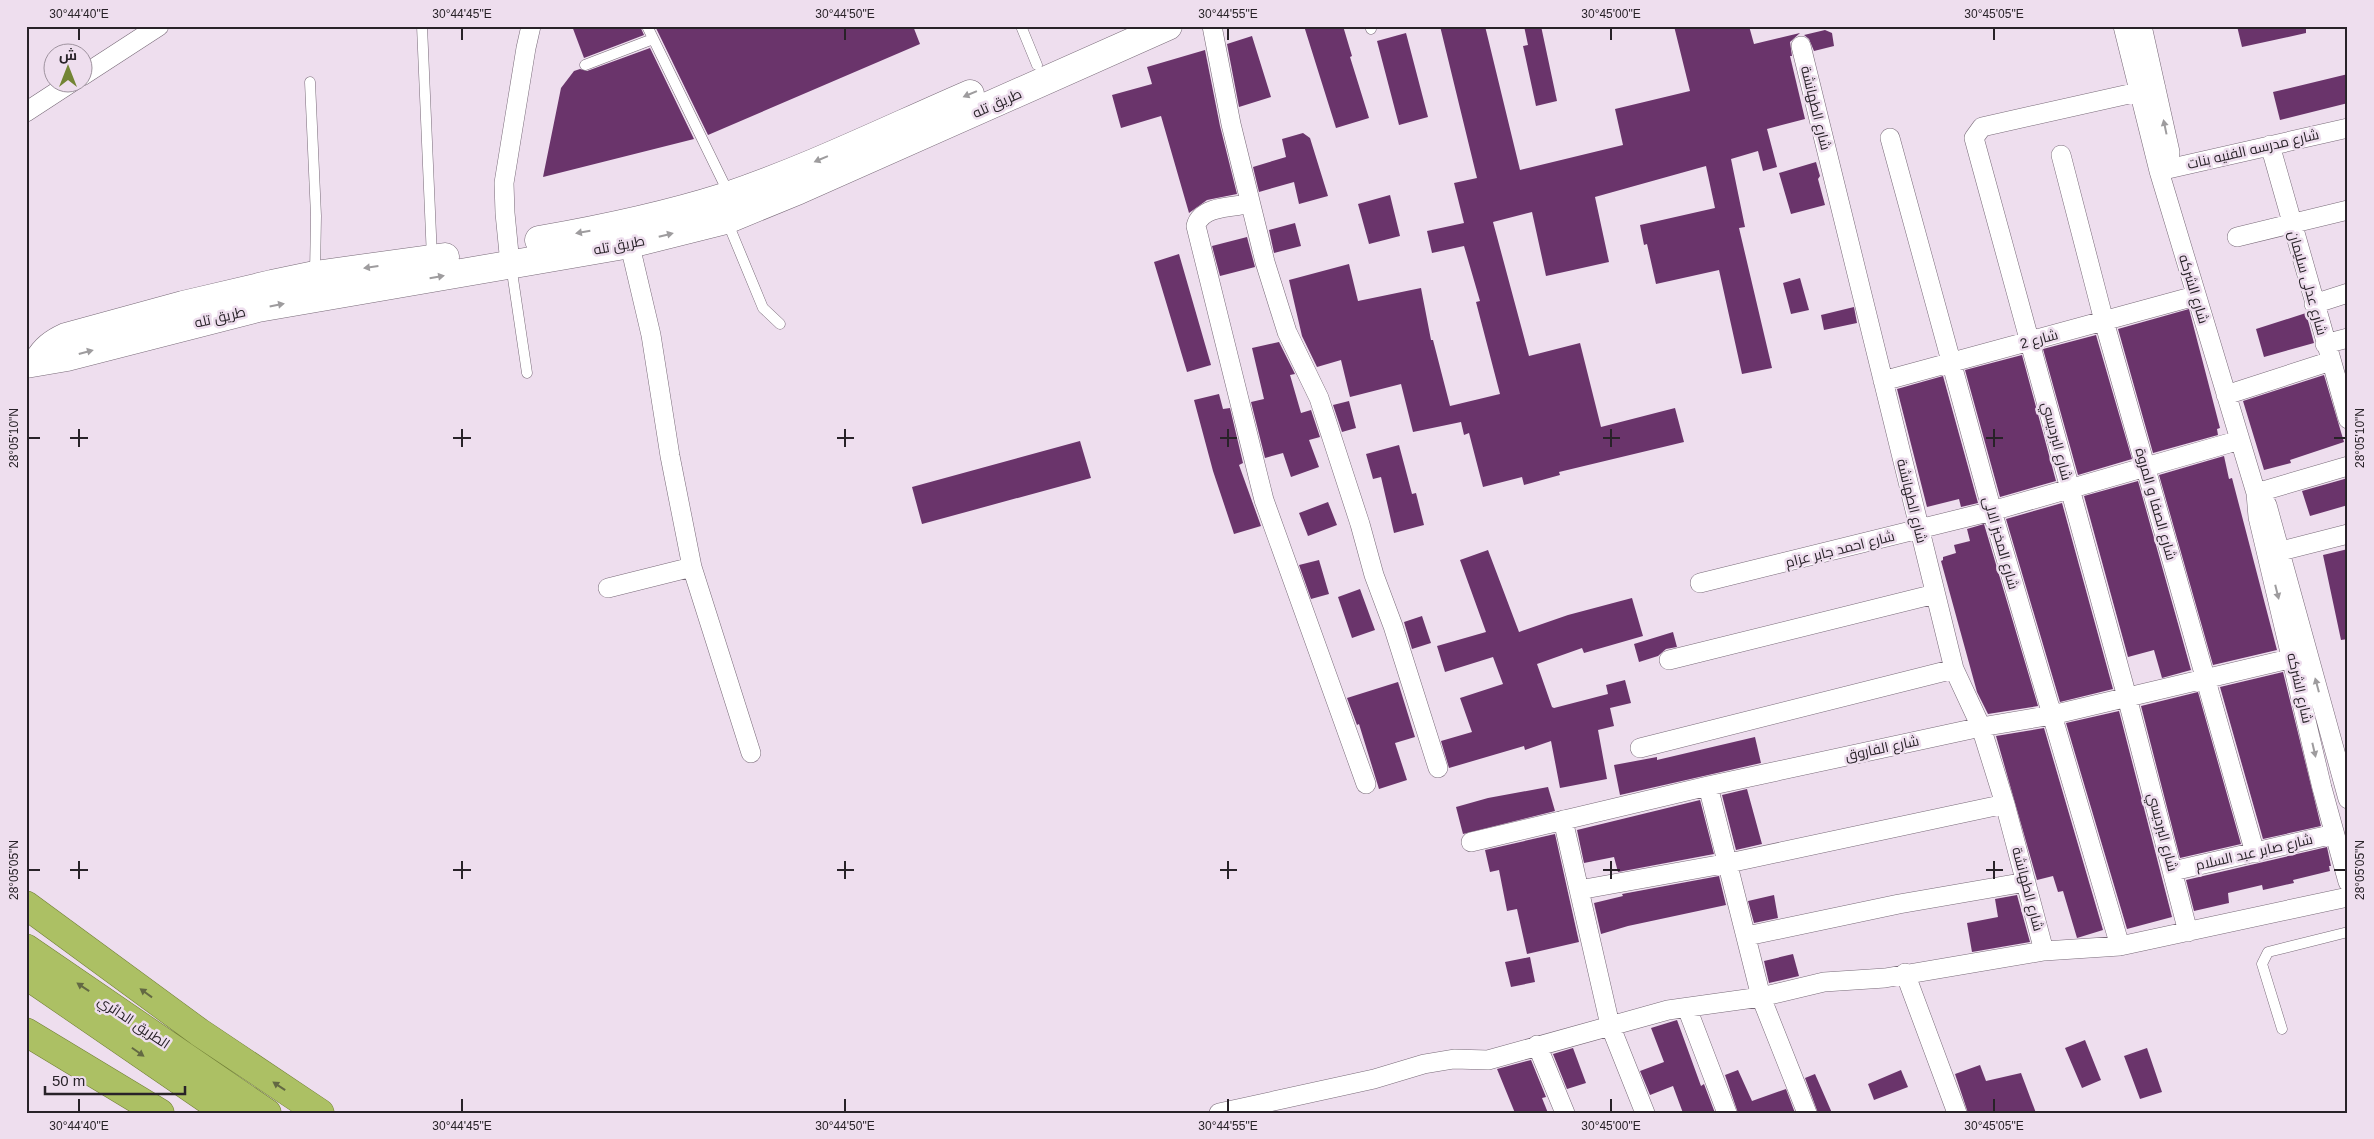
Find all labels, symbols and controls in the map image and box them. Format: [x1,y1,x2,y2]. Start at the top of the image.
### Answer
text: 30°44'40"E [49,7,109,21]
text: 30°44'45"E [432,7,492,21]
text: 30°44'50"E [815,7,875,21]
text: 30°44'55"E [1198,7,1258,21]
text: 30°45'00"E [1581,7,1641,21]
text: 30°45'05"E [1964,7,2024,21]
north arrow [42,42,92,92]
text: ش [59,47,77,64]
street label: شارع الطهانشة [1797,64,1834,152]
street label: طريق تله [970,85,1024,122]
one-way arrow [963,91,977,99]
one-way arrow [2161,119,2169,135]
street label: شارع مدرسه الفنيه بنات [2186,126,2321,173]
one-way arrow [814,155,828,163]
one-way arrow [574,229,590,237]
street label: شارع عدلى سليمان [2284,229,2331,337]
one-way arrow [658,231,673,239]
street label: طريق تله [592,232,646,259]
street label: شارع الشركه [2175,252,2212,326]
one-way arrow [362,263,378,271]
one-way arrow [430,272,446,280]
one-way arrow [270,300,286,308]
street label: طريق تله [193,303,247,332]
street label: شارع 2 [2018,326,2060,353]
one-way arrow [78,348,93,356]
street label: شارع البرديسي [2036,400,2075,483]
text: 28°05'10"N [7,408,21,468]
text: 28°05'10"N [2353,408,2367,468]
street label: شارع الصفا و المروة [2131,446,2180,562]
street label: شارع الطهانشة [1893,457,1930,545]
street label: شارع المخبز الالى [1979,495,2022,592]
street label: شارع احمد جابر عزام [1784,528,1897,572]
one-way arrow [2273,585,2281,600]
street label: شارع الشركه [2283,651,2316,725]
one-way arrow [2312,677,2320,692]
street label: شارع الفاروق [1844,732,1921,765]
one-way arrow [2310,743,2318,758]
street label: شارع البرديسي [2142,791,2181,874]
street label: شارع صابر عبد السلام [2194,831,2315,875]
text: 28°05'05"N [7,840,21,900]
text: 28°05'05"N [2353,840,2367,900]
street label: شارع الطهانشة [2008,845,2047,933]
one-way arrow [76,982,89,992]
one-way arrow [139,988,153,998]
street label: الطريق الدائري [93,992,173,1055]
one-way arrow [132,1047,145,1057]
scale bar [45,1064,185,1096]
text: 50 m [52,1072,85,1089]
one-way arrow [273,1081,286,1091]
text: 30°44'40"E [49,1119,109,1133]
text: 30°44'45"E [432,1119,492,1133]
text: 30°44'50"E [815,1119,875,1133]
text: 30°44'55"E [1198,1119,1258,1133]
text: 30°45'00"E [1581,1119,1641,1133]
text: 30°45'05"E [1964,1119,2024,1133]

